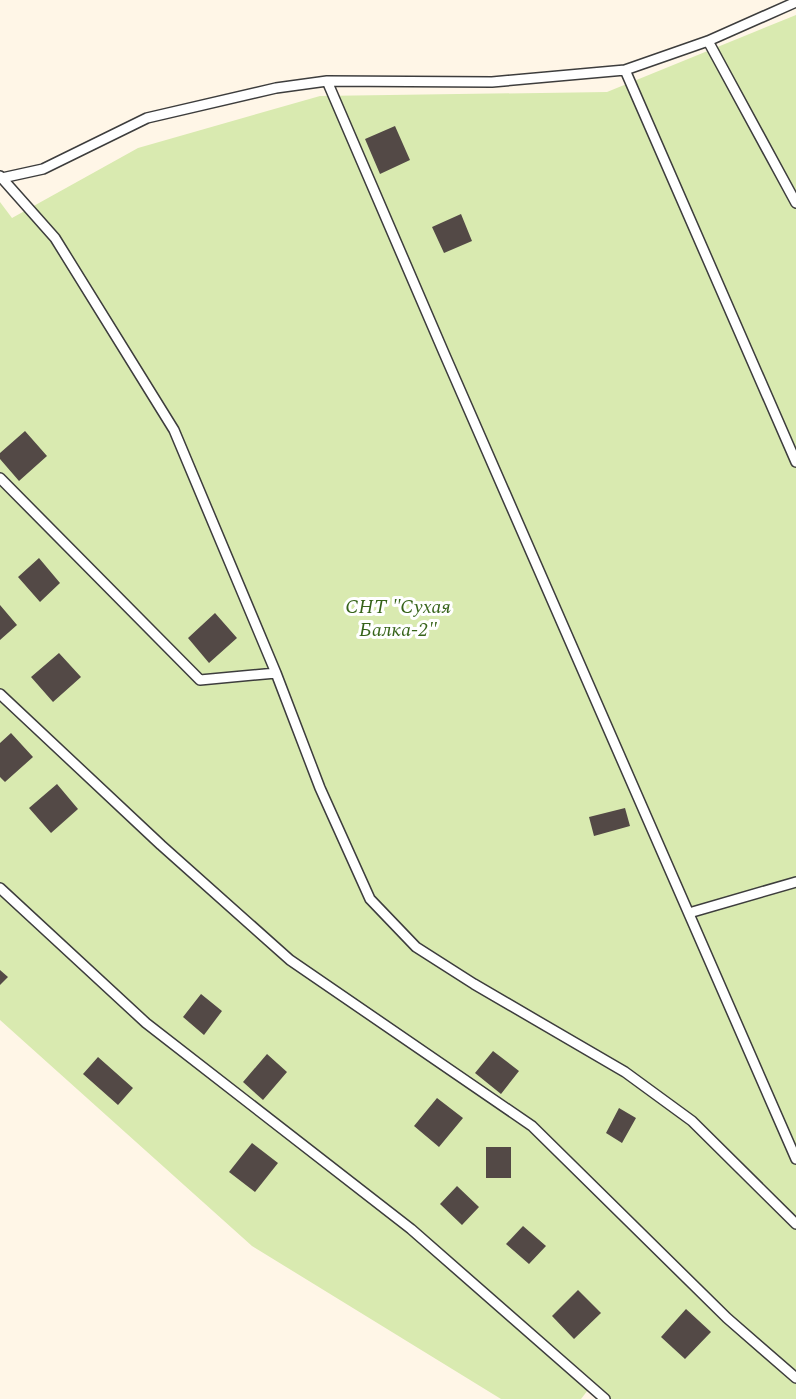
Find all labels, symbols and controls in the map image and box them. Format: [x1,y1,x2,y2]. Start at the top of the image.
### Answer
park label: СНТ "Сухая Балка-2" [345,592,451,645]

